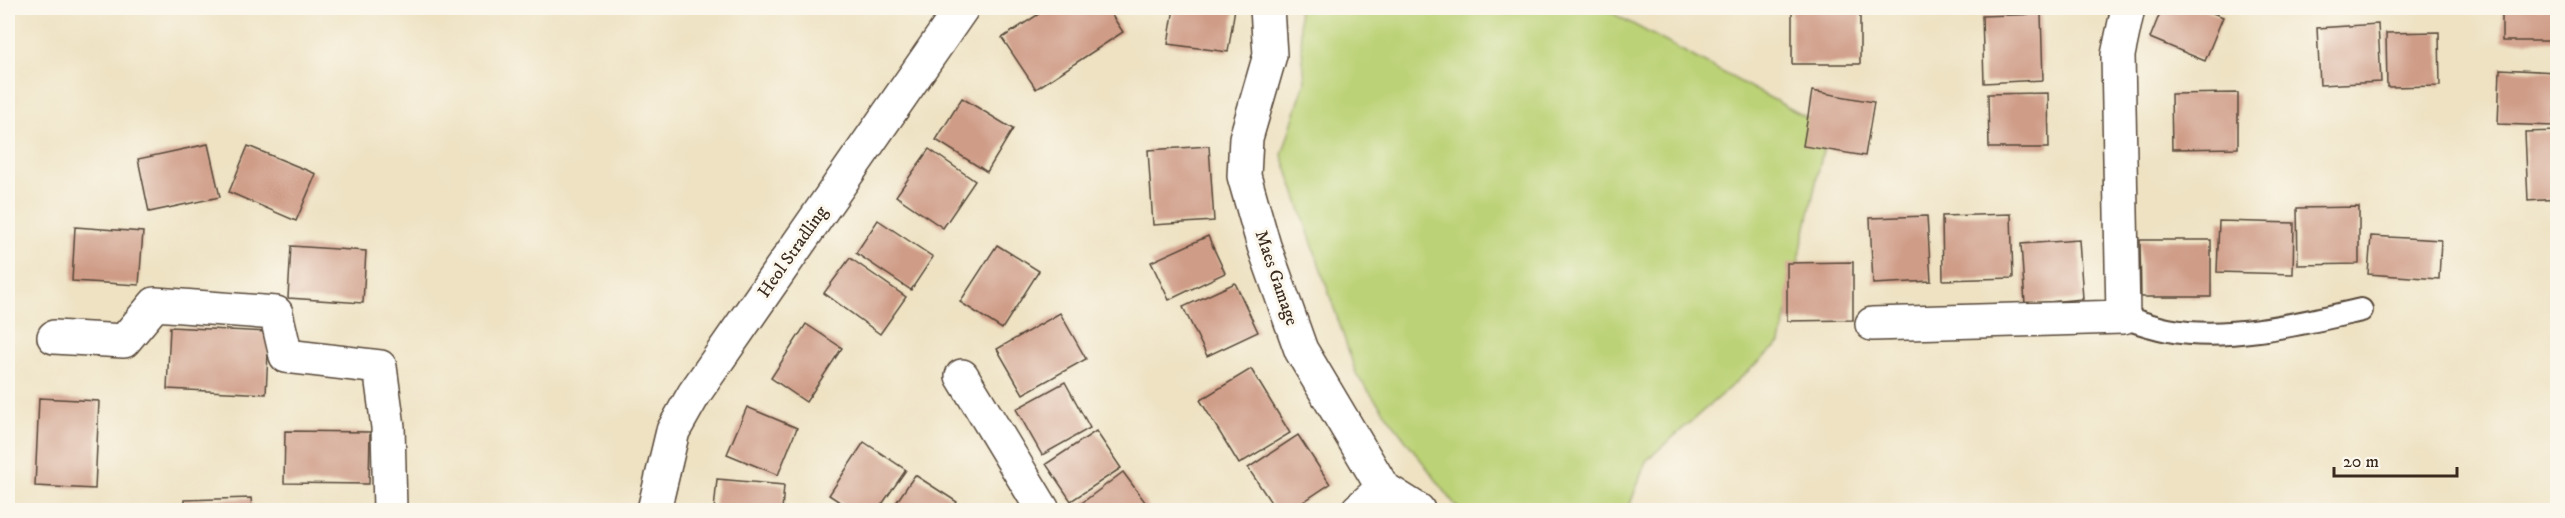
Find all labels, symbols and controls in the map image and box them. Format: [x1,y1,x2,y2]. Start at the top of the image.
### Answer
street label: Heol Stradling [753,202,833,302]
street label: Maes Gamage [1249,228,1303,328]
scale bar [2334,440,2457,478]
text: 20 m [2343,451,2379,473]

